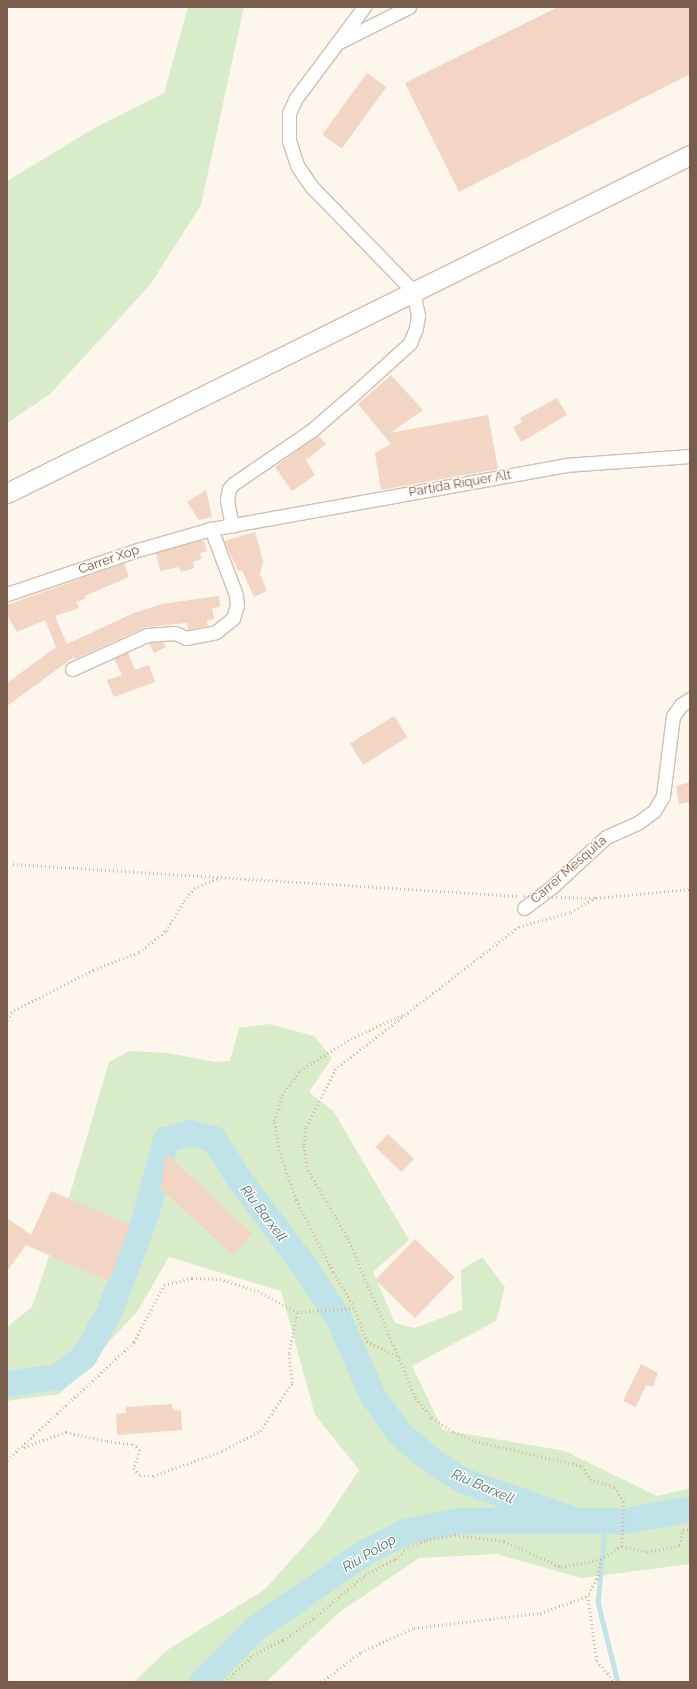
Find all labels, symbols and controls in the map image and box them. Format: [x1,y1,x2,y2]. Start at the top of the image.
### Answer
street label: Partida Riquer Alt [407,467,513,501]
street label: Carrer Xop [76,542,142,578]
street label: Carrer Mesquita [528,833,610,907]
water label: Riu Barxell [237,1181,291,1245]
water label: Riu Barxell [449,1465,517,1507]
water label: Riu Polop [339,1530,399,1576]

